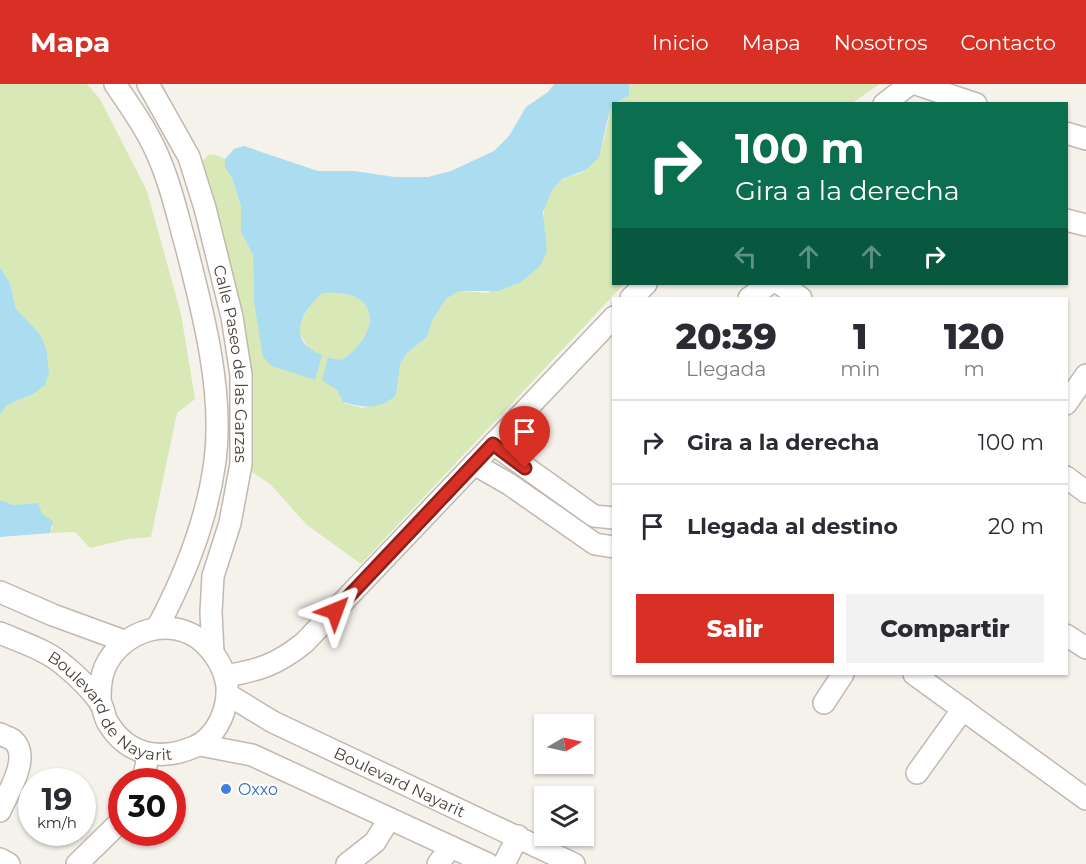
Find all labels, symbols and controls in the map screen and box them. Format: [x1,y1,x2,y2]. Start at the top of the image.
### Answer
text: Mapa [30,25,110,59]
text: Inicio [652,30,709,55]
text: Mapa [742,30,801,55]
text: Nosotros [834,30,927,55]
text: Contacto [960,30,1056,55]
text: 100 m [735,122,864,174]
icon: right [636,126,714,204]
text: Gira a la derecha [735,174,960,207]
icon: left [729,240,762,273]
icon: ahead [792,240,825,273]
icon: ahead [855,240,888,273]
icon: right [918,240,951,273]
street label: Calle Paseo de las Garzas [209,263,251,463]
text: 20:39 [675,314,777,358]
text: 1 [853,314,868,358]
text: 120 [944,314,1005,358]
text: Llegada [686,357,766,381]
text: min [840,357,880,381]
text: m [964,357,985,381]
pin [499,406,550,468]
icon: arrive [508,415,541,448]
icon: right [636,426,669,459]
text: Gira a la derecha [687,429,879,456]
text: 100 m [978,429,1044,456]
icon: arrive [636,510,669,543]
text: Llegada al destino [687,513,898,540]
text: 20 m [988,513,1044,540]
position arrow [303,579,367,643]
button: Salir [636,594,834,663]
button: Compartir [846,594,1044,663]
street label: Boulevard de Nayarit [44,647,174,764]
north arrow [534,714,594,774]
map controls [534,714,594,846]
street label: Boulevard Nayarit [331,743,469,822]
speed limit sign: 30 [108,768,186,846]
place label: Oxxo [238,780,278,799]
text: 19 [42,781,72,818]
marker: Oxxo [219,782,233,796]
button: layers [534,786,594,846]
text: km/h [37,813,77,832]

